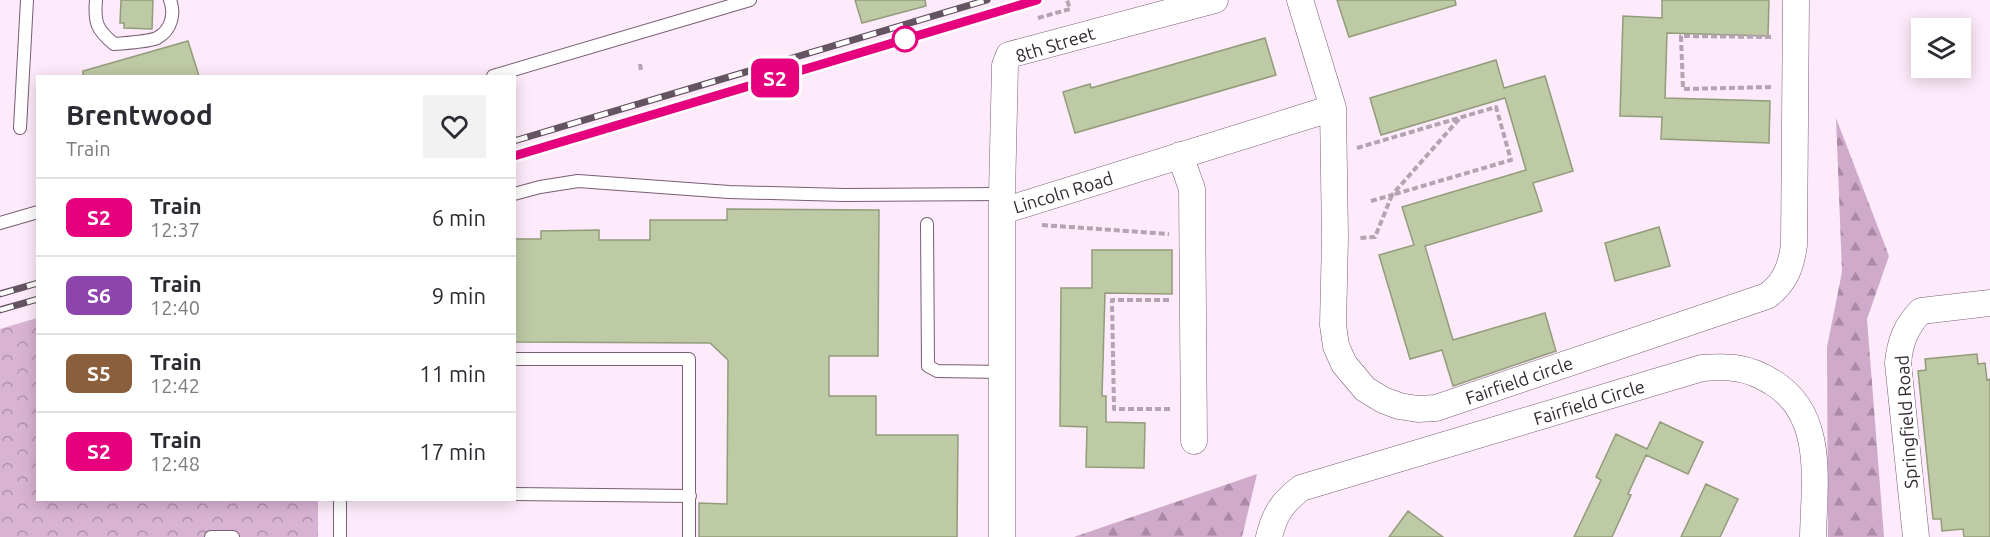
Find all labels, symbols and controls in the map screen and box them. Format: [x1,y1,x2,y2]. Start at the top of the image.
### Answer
map controls [1911,18,1971,78]
button: layers [1911,18,1971,78]
street label: 8th Street [1013,22,1097,66]
unlabelled marker [892,26,918,52]
line badge: S2 [748,58,802,98]
text: S2 [763,66,787,90]
button: heart [423,95,486,158]
text: Brentwood [66,99,213,130]
text: Train [66,137,111,160]
street label: Lincoln Road [1011,167,1115,217]
text: Train [150,193,202,218]
text: S2 [87,205,111,229]
text: 6 min [432,205,486,230]
text: 12:37 [150,218,200,241]
text: Train [150,271,202,296]
text: S6 [87,283,111,307]
text: 9 min [432,283,486,308]
text: 12:40 [150,296,200,319]
text: Train [150,349,202,374]
street label: Fairfield circle [1463,352,1575,408]
street label: Springfield Road [1891,355,1921,489]
text: S5 [87,361,111,385]
text: 11 min [419,361,486,386]
text: 12:42 [150,374,200,397]
street label: Fairfield Circle [1531,376,1647,428]
text: Train [150,427,202,452]
text: S2 [87,439,111,463]
text: 17 min [419,439,486,464]
text: 12:48 [150,452,200,475]

